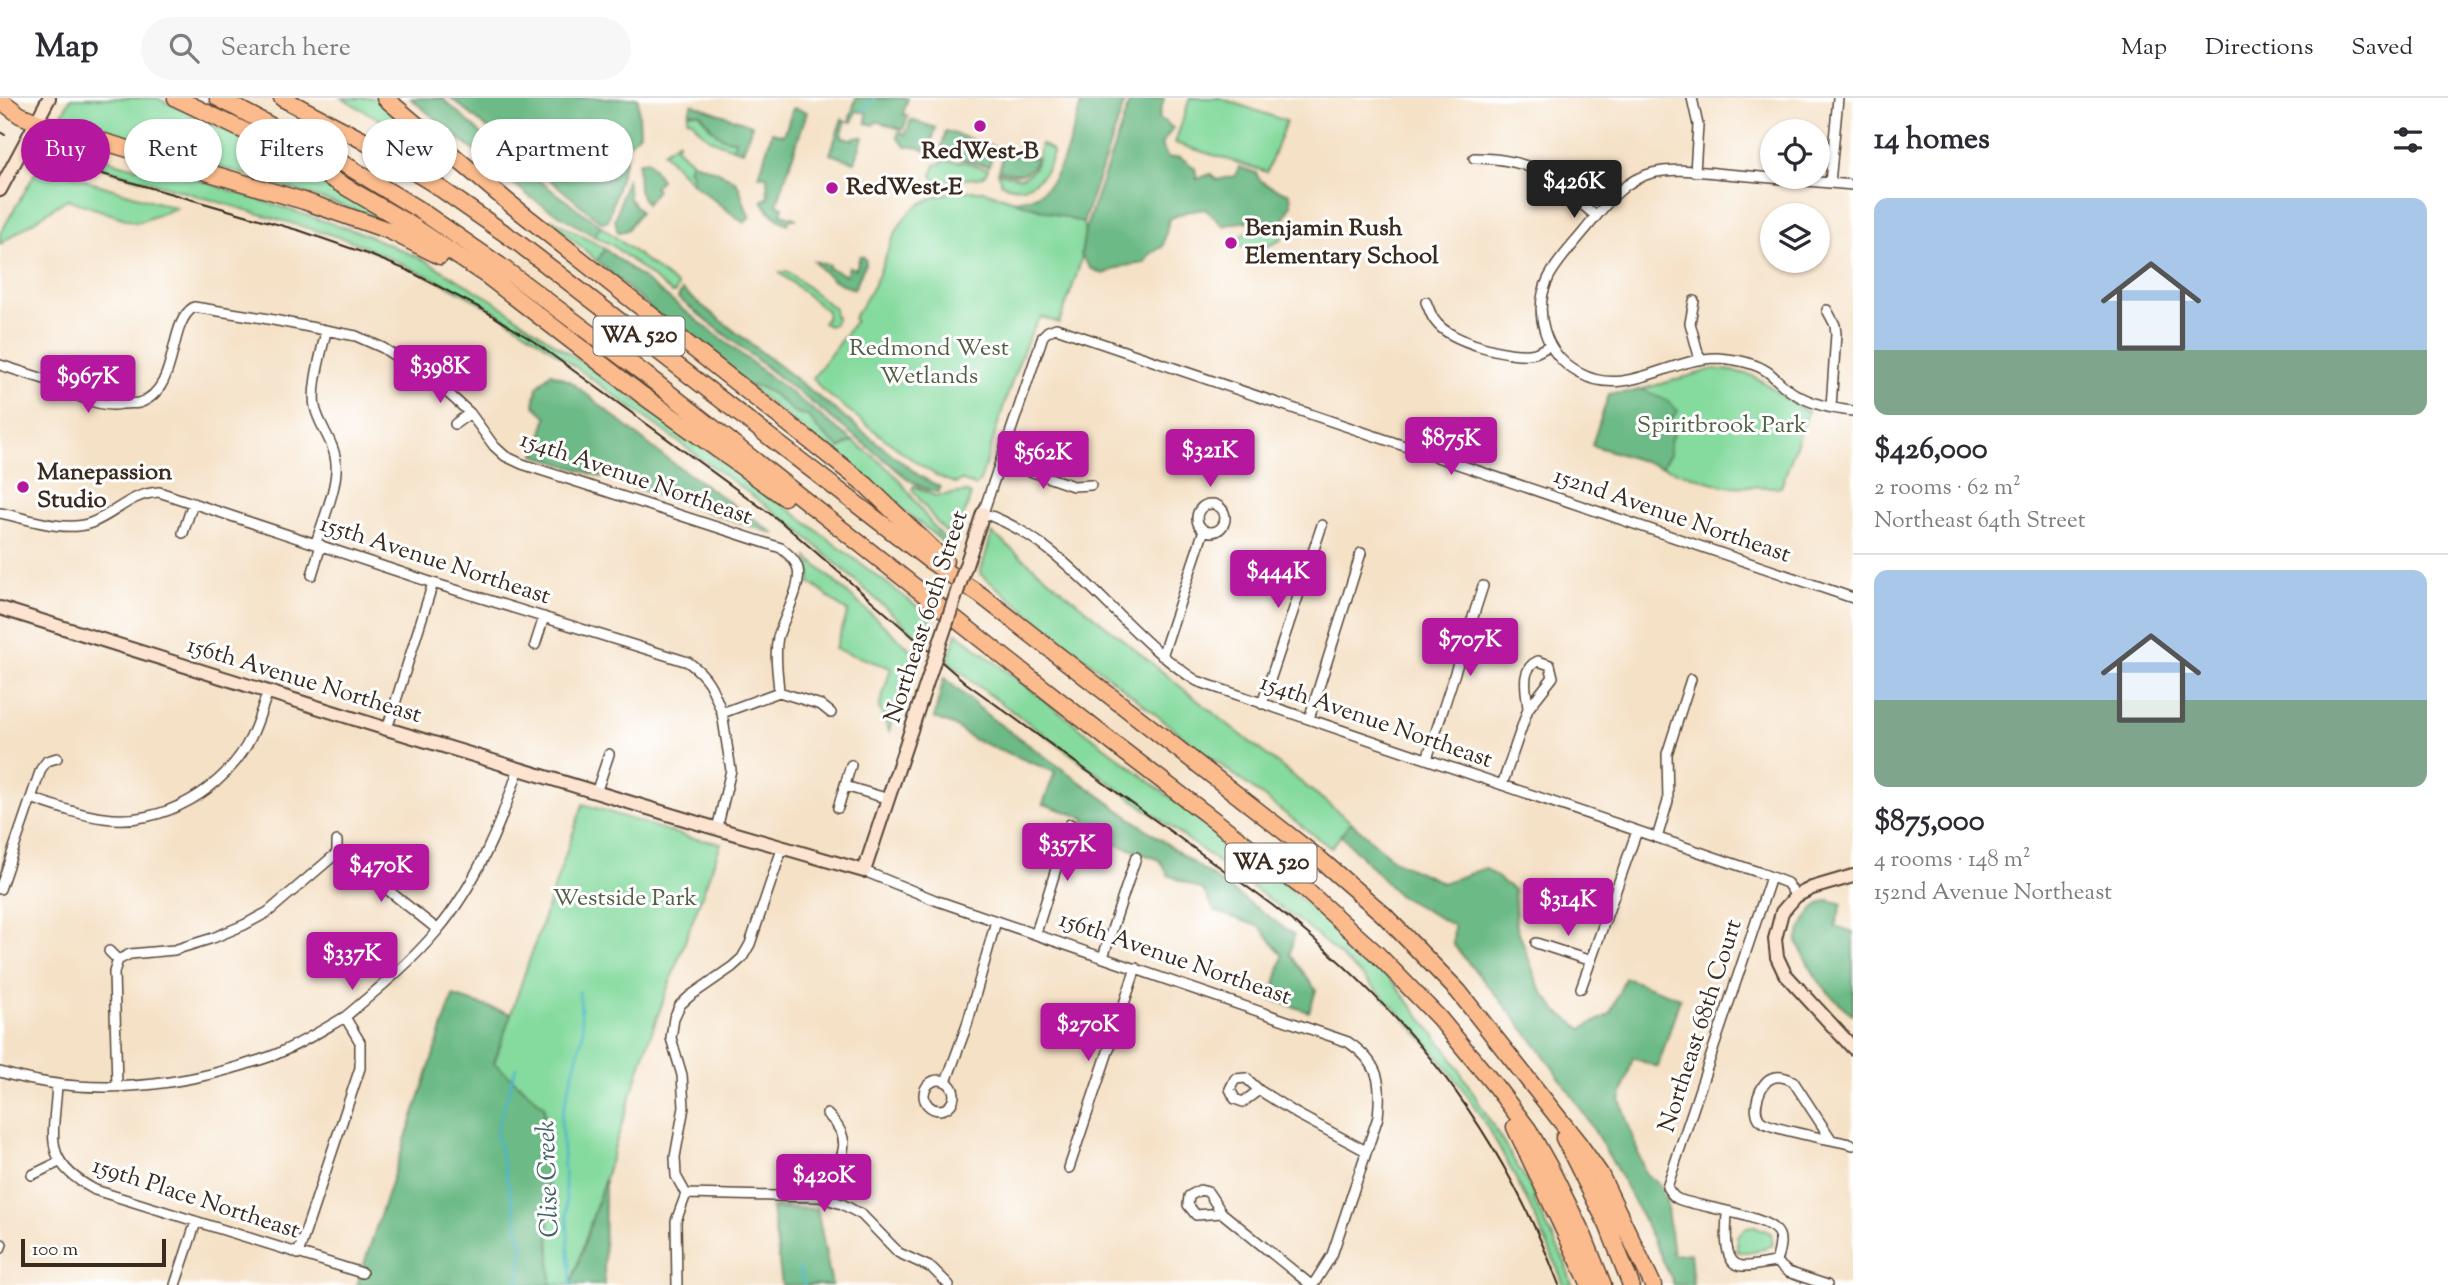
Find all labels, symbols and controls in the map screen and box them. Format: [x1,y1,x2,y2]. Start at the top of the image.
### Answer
search box [141,17,631,80]
text: Map [35,24,99,72]
icon: search [165,29,203,67]
text: Search here [221,30,351,67]
text: Map [2121,31,2167,65]
text: Directions [2205,31,2313,65]
text: Saved [2351,31,2413,65]
marker: RedWest-B [972,118,988,134]
chip: Buy [21,119,110,182]
chip: Rent [124,119,222,182]
chip: Filters [236,119,348,182]
chip: New [362,119,457,182]
chip: Apartment [471,119,633,182]
map controls [1760,119,1830,273]
button: locate [1760,119,1830,189]
text: 14 homes [1874,119,1990,162]
icon: filters [2389,121,2427,159]
place label: RedWest-B [921,135,1039,169]
pin: $426K [1525,160,1623,220]
text: $426K [1543,166,1605,199]
place label: RedWest-E [846,171,963,205]
marker: RedWest-E [824,180,840,196]
button: layers [1760,203,1830,273]
place label: Benjamin Rush Elementary School [1245,212,1439,274]
marker: Benjamin Rush Elementary School [1223,235,1239,251]
icon: home [2088,243,2214,369]
road number: WA 520 [594,316,684,356]
park label: Redmond West Wetlands [849,332,1009,394]
pin: $398K [391,345,489,405]
text: $398K [410,351,470,384]
pin: $967K [39,356,137,415]
text: $967K [56,361,120,394]
park label: Spiritbrook Park [1637,409,1807,443]
pin: $875K [1402,418,1500,477]
street label: 154th Avenue Northeast [515,423,757,535]
text: $875K [1421,423,1481,456]
text: $426,000 [1874,429,1988,472]
pin: $321K [1161,430,1259,489]
pin: $562K [994,432,1092,491]
text: $321K [1182,435,1238,468]
text: $562K [1014,437,1072,470]
place label: Manepassion Studio [37,456,173,518]
street label: 152nd Avenue Northeast [1549,459,1795,573]
text: 2 rooms · 62 m² [1874,472,2021,505]
marker: Manepassion Studio [15,479,31,495]
text: Northeast 64th Street [1874,505,2086,538]
street label: Northeast 60th Street [877,506,977,728]
street label: 155th Avenue Northeast [315,508,555,614]
pin: $444K [1229,550,1327,610]
text: $444K [1246,556,1310,589]
icon: home [2088,615,2214,741]
pin: $707K [1421,618,1519,678]
text: $707K [1438,624,1502,657]
street label: 156th Avenue Northeast [182,629,426,733]
street label: 154th Avenue Northeast [1255,666,1497,778]
text: $875,000 [1874,801,1985,844]
pin: $357K [1018,824,1116,883]
text: $357K [1038,829,1096,862]
pin: $470K [332,844,430,904]
road number: WA 520 [1226,844,1316,883]
text: 4 rooms · 148 m² [1874,844,2031,877]
text: $470K [349,850,413,883]
text: 152nd Avenue Northeast [1874,877,2112,910]
pin: $314K [1519,878,1617,938]
park label: Westside Park [553,882,697,916]
text: $314K [1539,884,1597,917]
street label: 156th Avenue Northeast [1054,903,1296,1015]
street label: Northeast 68th Court [1651,915,1751,1137]
pin: $337K [303,932,401,992]
text: $337K [322,938,382,971]
pin: $270K [1039,1004,1137,1063]
text: $270K [1057,1009,1119,1042]
water label: Clise Creek [528,1120,570,1238]
street label: 159th Place Northeast [88,1149,304,1249]
pin: $420K [775,1154,873,1214]
text: $420K [792,1160,856,1193]
scale bar [21,1236,166,1268]
text: 100 m [32,1237,78,1264]

